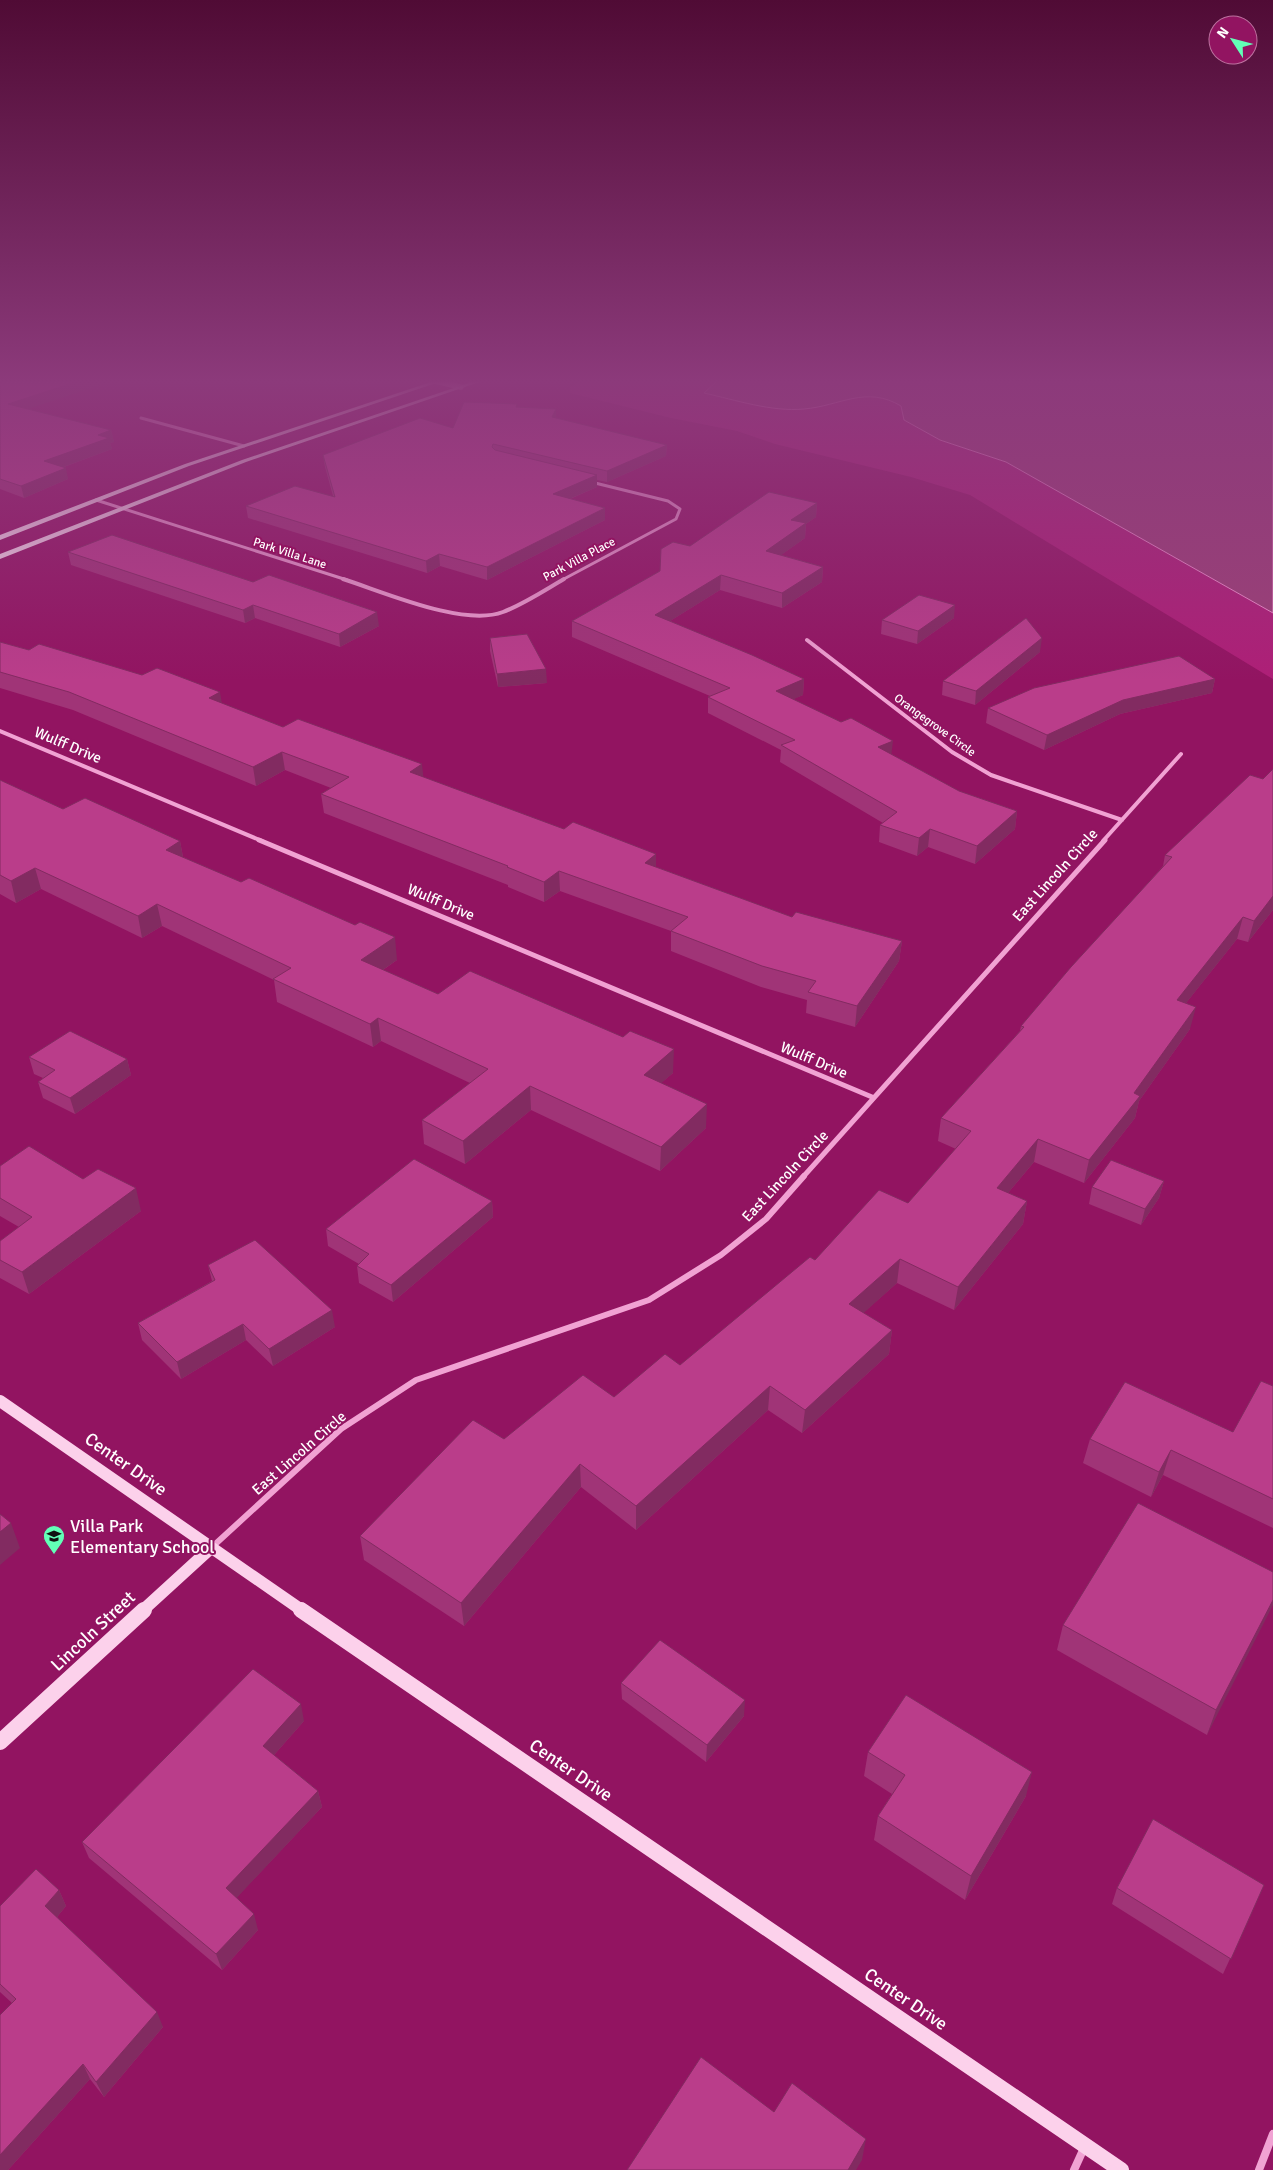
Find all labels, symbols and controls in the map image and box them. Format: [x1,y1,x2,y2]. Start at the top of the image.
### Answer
north arrow [1208,15,1258,65]
text: N [1213,24,1233,42]
street label: Park Villa Place [541,534,618,585]
street label: Park Villa Lane [251,535,328,572]
street label: Orangegrove Circle [891,691,979,760]
street label: Wulff Drive [32,723,104,767]
street label: East Lincoln Circle [1009,825,1101,925]
street label: Wulff Drive [405,880,477,924]
street label: Wulff Drive [778,1038,850,1082]
street label: East Lincoln Circle [738,1126,832,1226]
street label: East Lincoln Circle [248,1407,350,1499]
street label: Center Drive [81,1428,171,1500]
place label: Villa Park Elementary School [70,1515,215,1558]
school or university icon: Villa Park Elementary School [42,1524,66,1555]
street label: Lincoln Street [46,1586,140,1676]
street label: Center Drive [525,1734,617,1806]
street label: Center Drive [860,1963,952,2035]

